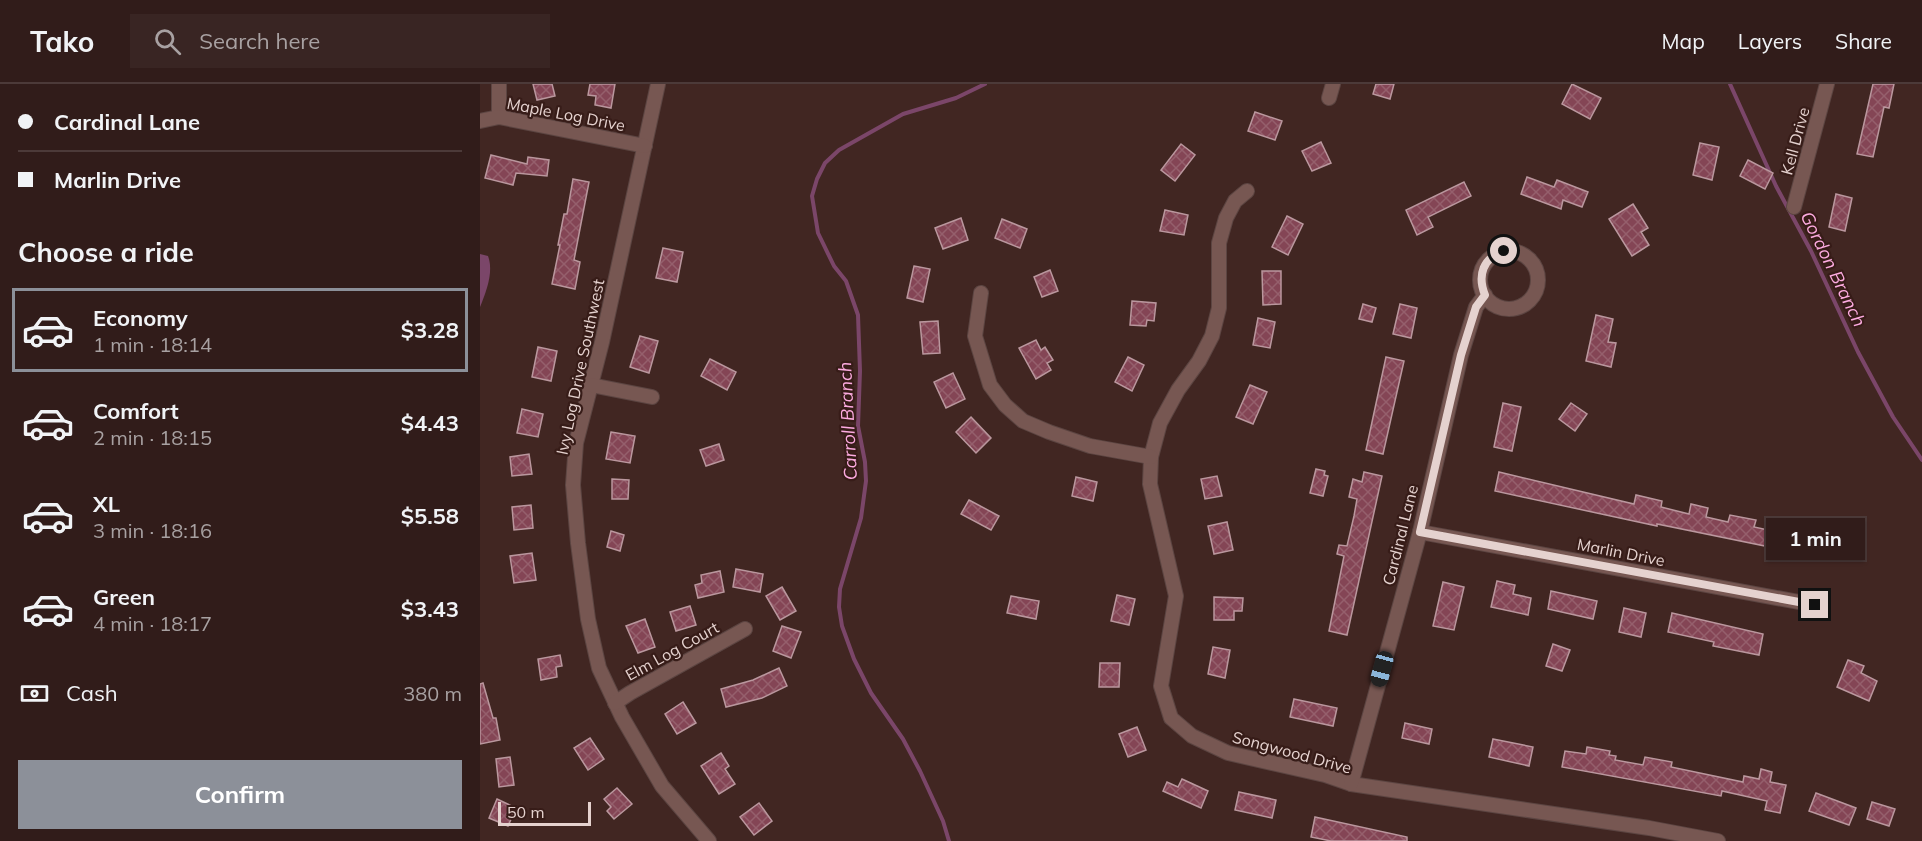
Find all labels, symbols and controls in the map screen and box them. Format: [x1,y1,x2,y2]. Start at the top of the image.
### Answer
search box [130,14,550,68]
text: Tako [30,24,94,59]
icon: search [151,25,184,58]
text: Search here [199,27,320,55]
text: Map [1662,28,1705,54]
text: Layers [1738,28,1802,54]
text: Share [1835,28,1892,54]
street label: Maple Log Drive [505,93,627,135]
street label: Kell Drive [1776,105,1814,177]
text: Cardinal Lane [54,108,200,136]
text: Marlin Drive [54,166,181,194]
water label: Gordon Branch [1796,207,1871,330]
text: Choose a ride [18,235,194,269]
route start [1490,237,1517,264]
street label: Ivy Log Drive Southwest [552,277,608,457]
icon: car [21,303,75,357]
text: Economy [93,304,188,332]
text: $3.28 [401,316,459,344]
text: 1 min · 18:14 [93,332,212,357]
water label: Carroll Branch [833,361,862,481]
icon: car [21,396,75,450]
text: Comfort [93,397,179,425]
text: $4.43 [401,409,459,437]
text: 2 min · 18:15 [93,425,212,450]
street label: Cardinal Lane [1378,483,1422,587]
icon: car [21,489,75,543]
text: XL [93,490,120,518]
text: $5.58 [401,502,459,530]
text: 3 min · 18:16 [93,518,212,543]
callout: 1 min [1766,518,1864,560]
text: 1 min [1789,526,1842,551]
street label: Marlin Drive [1575,534,1667,570]
icon: car [21,582,75,636]
text: Green [93,583,155,611]
route end [1801,591,1828,618]
text: $3.43 [401,595,459,623]
text: 4 min · 18:17 [93,611,212,636]
street label: Elm Log Court [622,617,723,685]
car [1369,649,1395,689]
icon: cash [18,677,51,710]
text: Cash [66,679,118,707]
text: 380 m [403,681,462,706]
street label: Songwood Drive [1230,726,1354,778]
button: Confirm [18,760,462,829]
scale bar [498,799,591,826]
text: 50 m [507,802,544,822]

